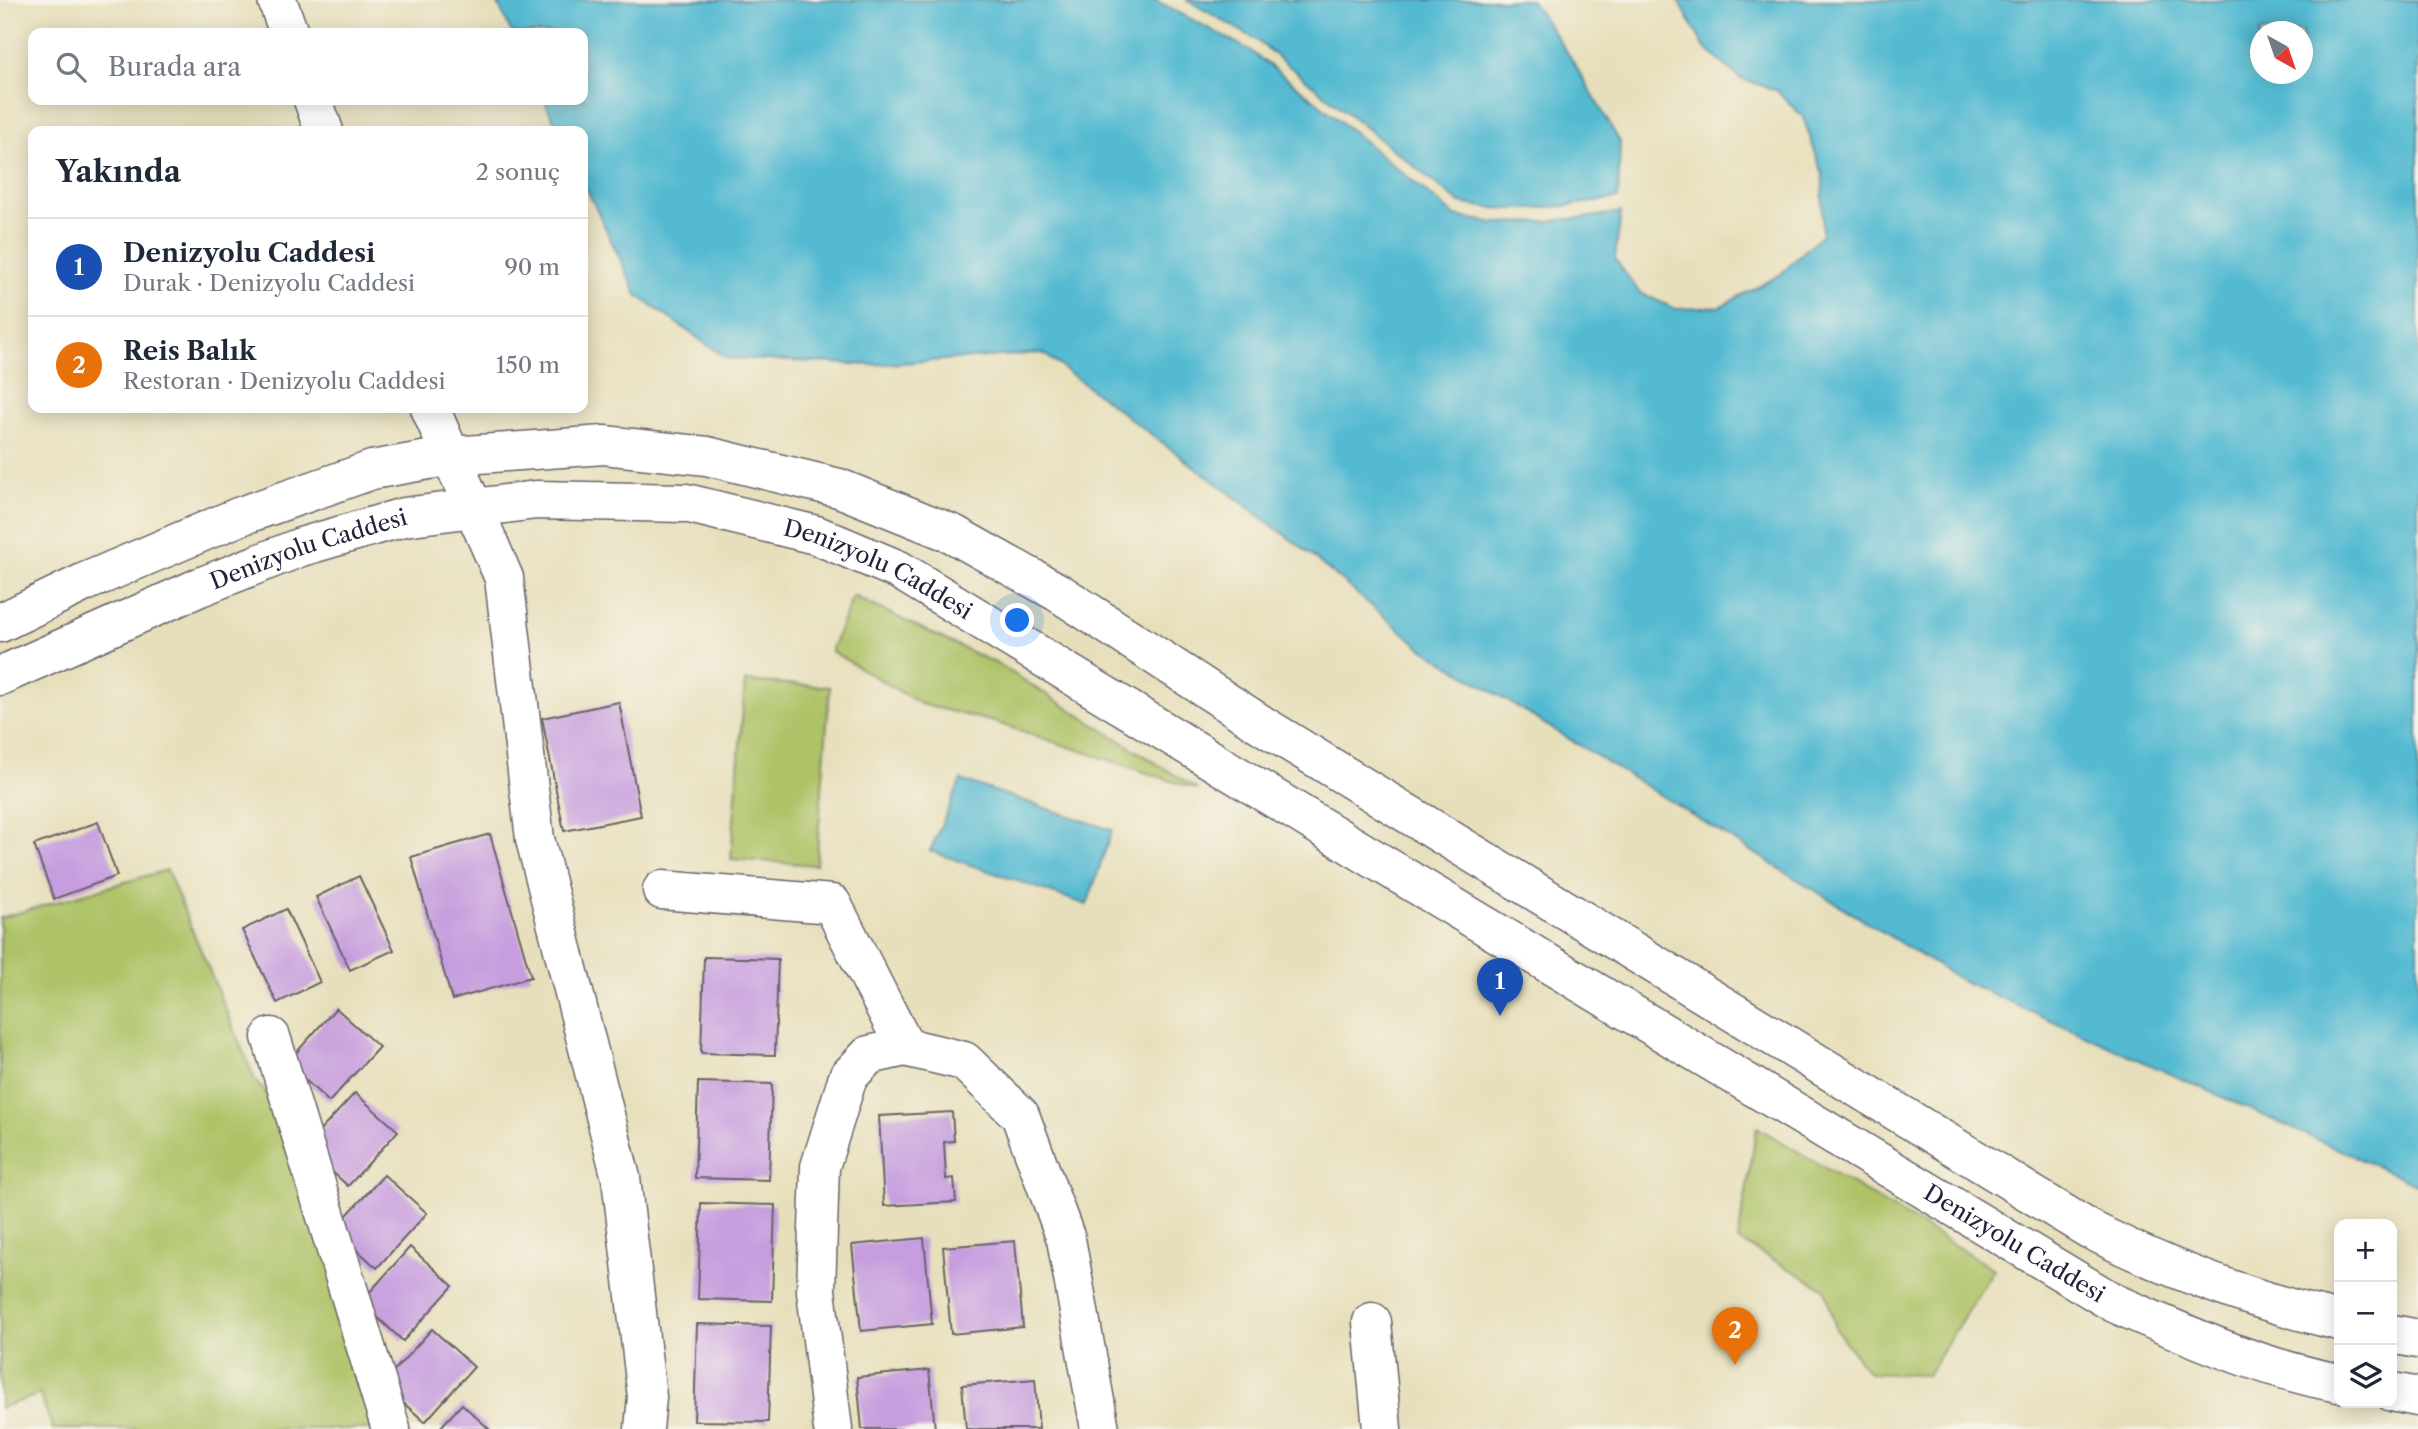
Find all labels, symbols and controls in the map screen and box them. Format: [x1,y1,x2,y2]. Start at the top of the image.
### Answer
north arrow [2250,21,2313,84]
search box [28,28,588,105]
icon: search [52,48,90,86]
text: Burada ara [108,51,241,83]
text: Yakında [56,153,181,190]
text: 2 sonuç [476,158,560,186]
text: Denizyolu Caddesi [123,237,375,269]
text: 1 [74,253,84,281]
text: 90 m [504,253,560,281]
text: Durak · Denizyolu Caddesi [123,269,415,297]
text: Reis Balık [123,335,256,367]
text: 2 [72,351,86,379]
text: 150 m [496,351,560,379]
text: Restoran · Denizyolu Caddesi [123,367,446,395]
street label: Denizyolu Caddesi [206,503,410,596]
street label: Denizyolu Caddesi [781,514,977,625]
your location [1000,603,1034,637]
pin: 1 [1477,958,1523,1016]
street label: Denizyolu Caddesi [1919,1178,2110,1308]
map controls [2334,1219,2397,1408]
button: + [2334,1219,2397,1282]
button: − [2334,1282,2397,1345]
pin: 2 [1712,1307,1758,1365]
button: layers [2334,1345,2397,1408]

